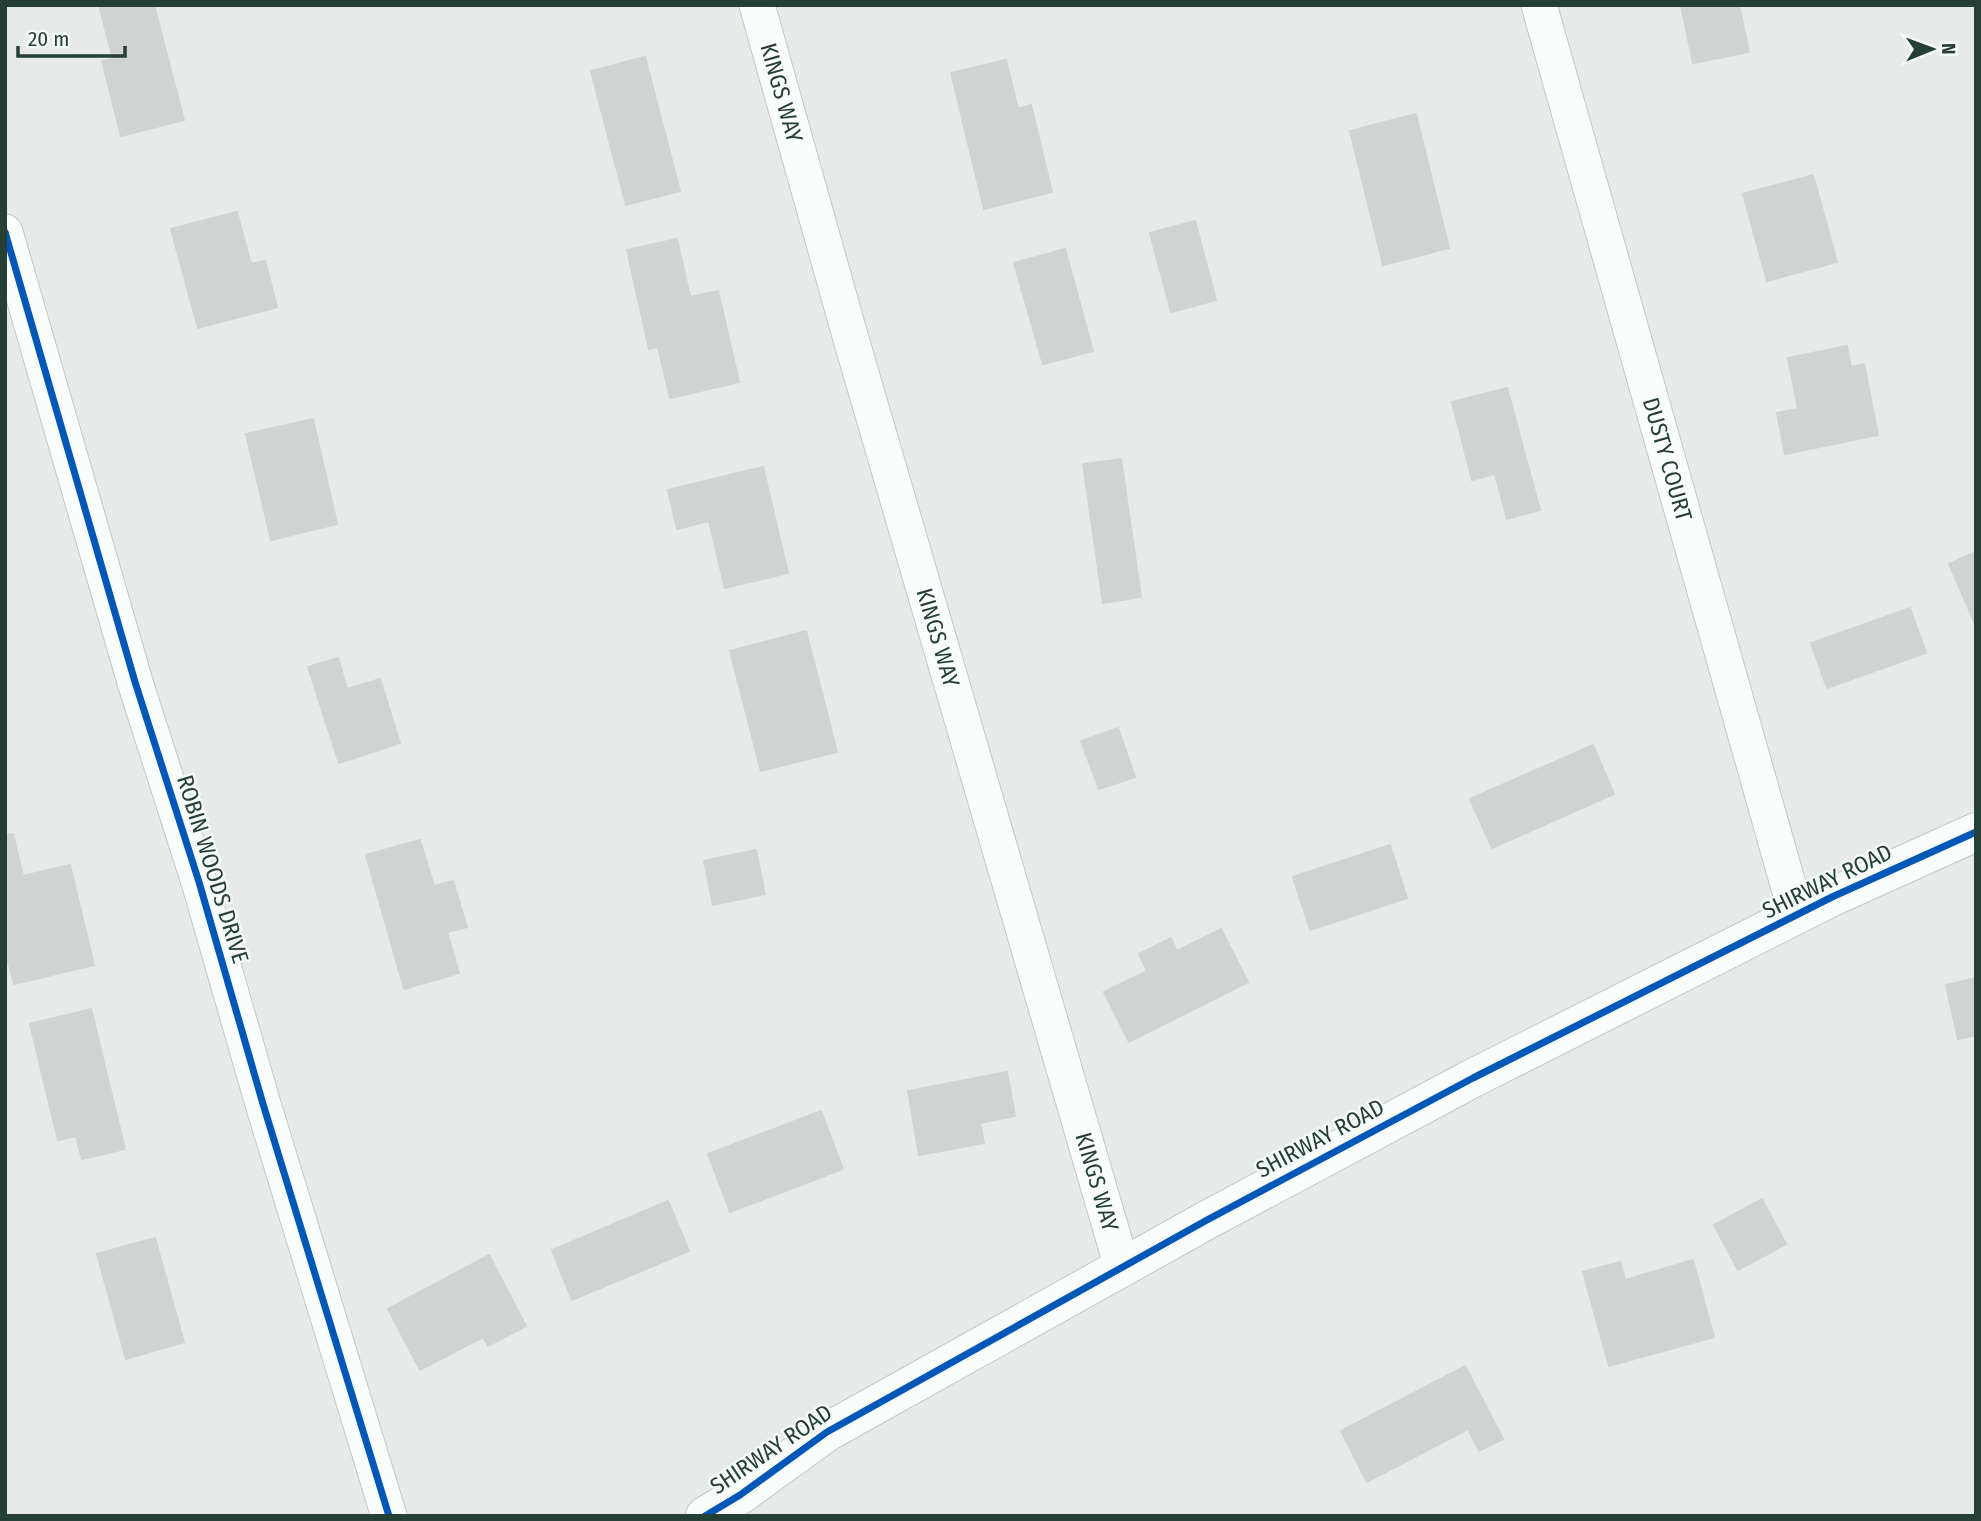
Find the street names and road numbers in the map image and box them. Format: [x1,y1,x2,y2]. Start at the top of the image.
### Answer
street label: KINGS WAY [754,40,809,146]
street label: DUSTY COURT [1637,394,1699,524]
street label: KINGS WAY [910,585,966,691]
street label: ROBIN WOODS DRIVE [171,771,255,967]
street label: SHIRWAY ROAD [1758,838,1896,924]
street label: SHIRWAY ROAD [1251,1093,1389,1183]
street label: KINGS WAY [1069,1129,1125,1235]
street label: SHIRWAY ROAD [705,1398,837,1500]

